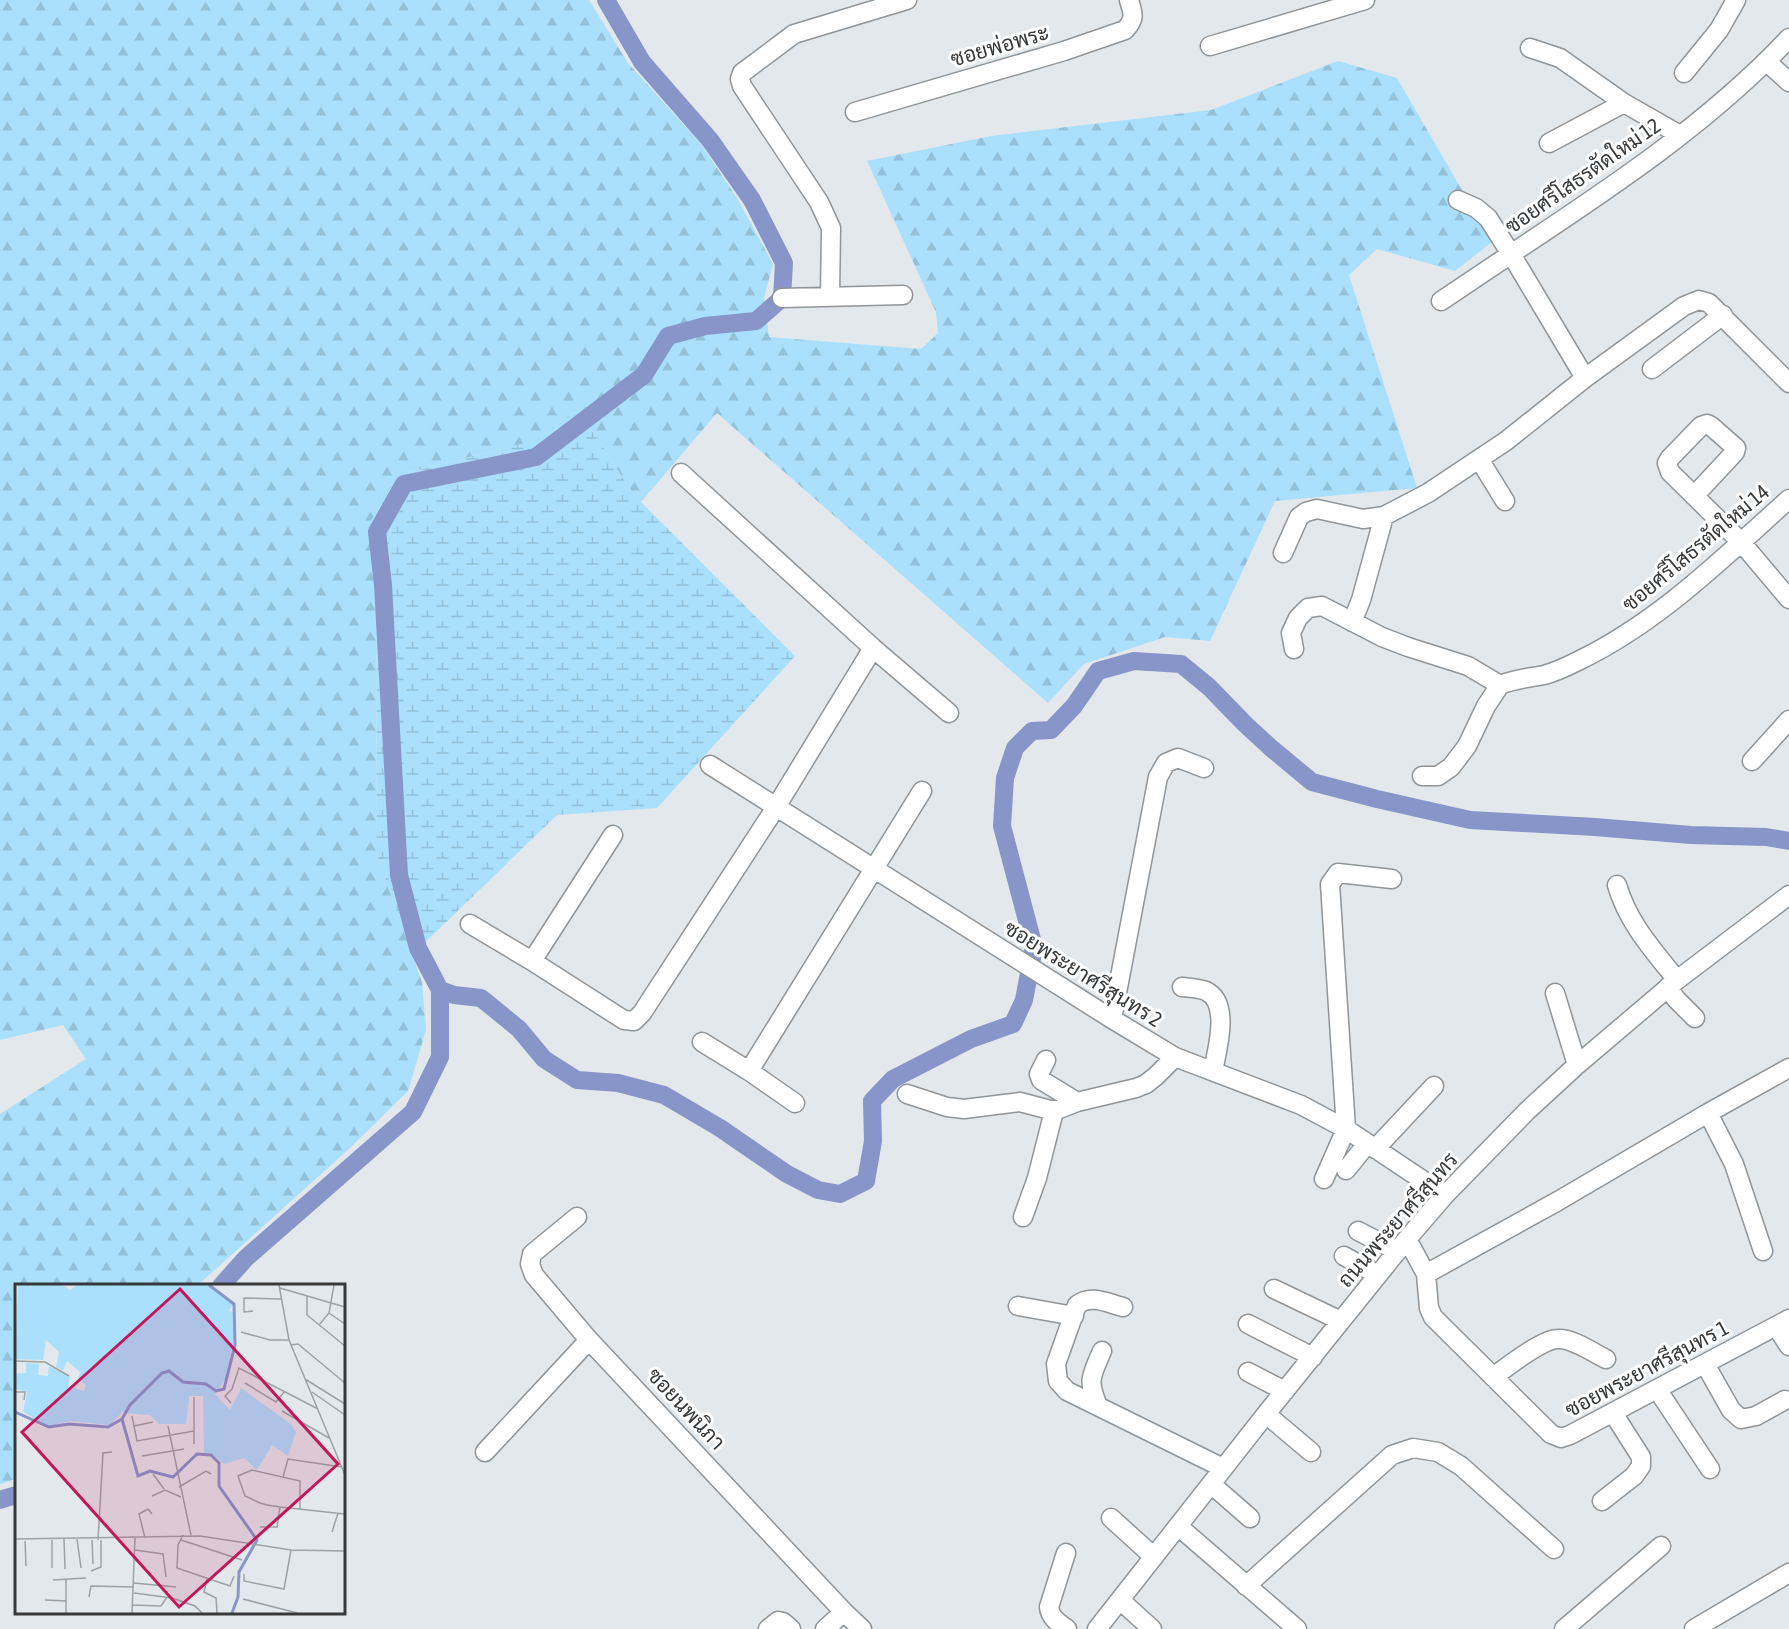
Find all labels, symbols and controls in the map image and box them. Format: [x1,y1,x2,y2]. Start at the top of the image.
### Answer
street label: ซอยพ่อพระ [948,20,1052,71]
street label: ซอยศรีโสธรตัดใหม่ 12 [1500,113,1665,238]
street label: ซอยศรีโสธรตัดใหม่ 14 [1617,479,1774,615]
street label: ซอยพระยาศรีสุนทร 2 [999,915,1167,1034]
street label: ถนนพระยาศรีสุนทร [1332,1147,1464,1293]
inset map [15,1284,345,1614]
street label: ซอยพระยาศรีสุนทร 1 [1561,1315,1734,1424]
street label: ซอยนพนิภา [643,1363,730,1454]

